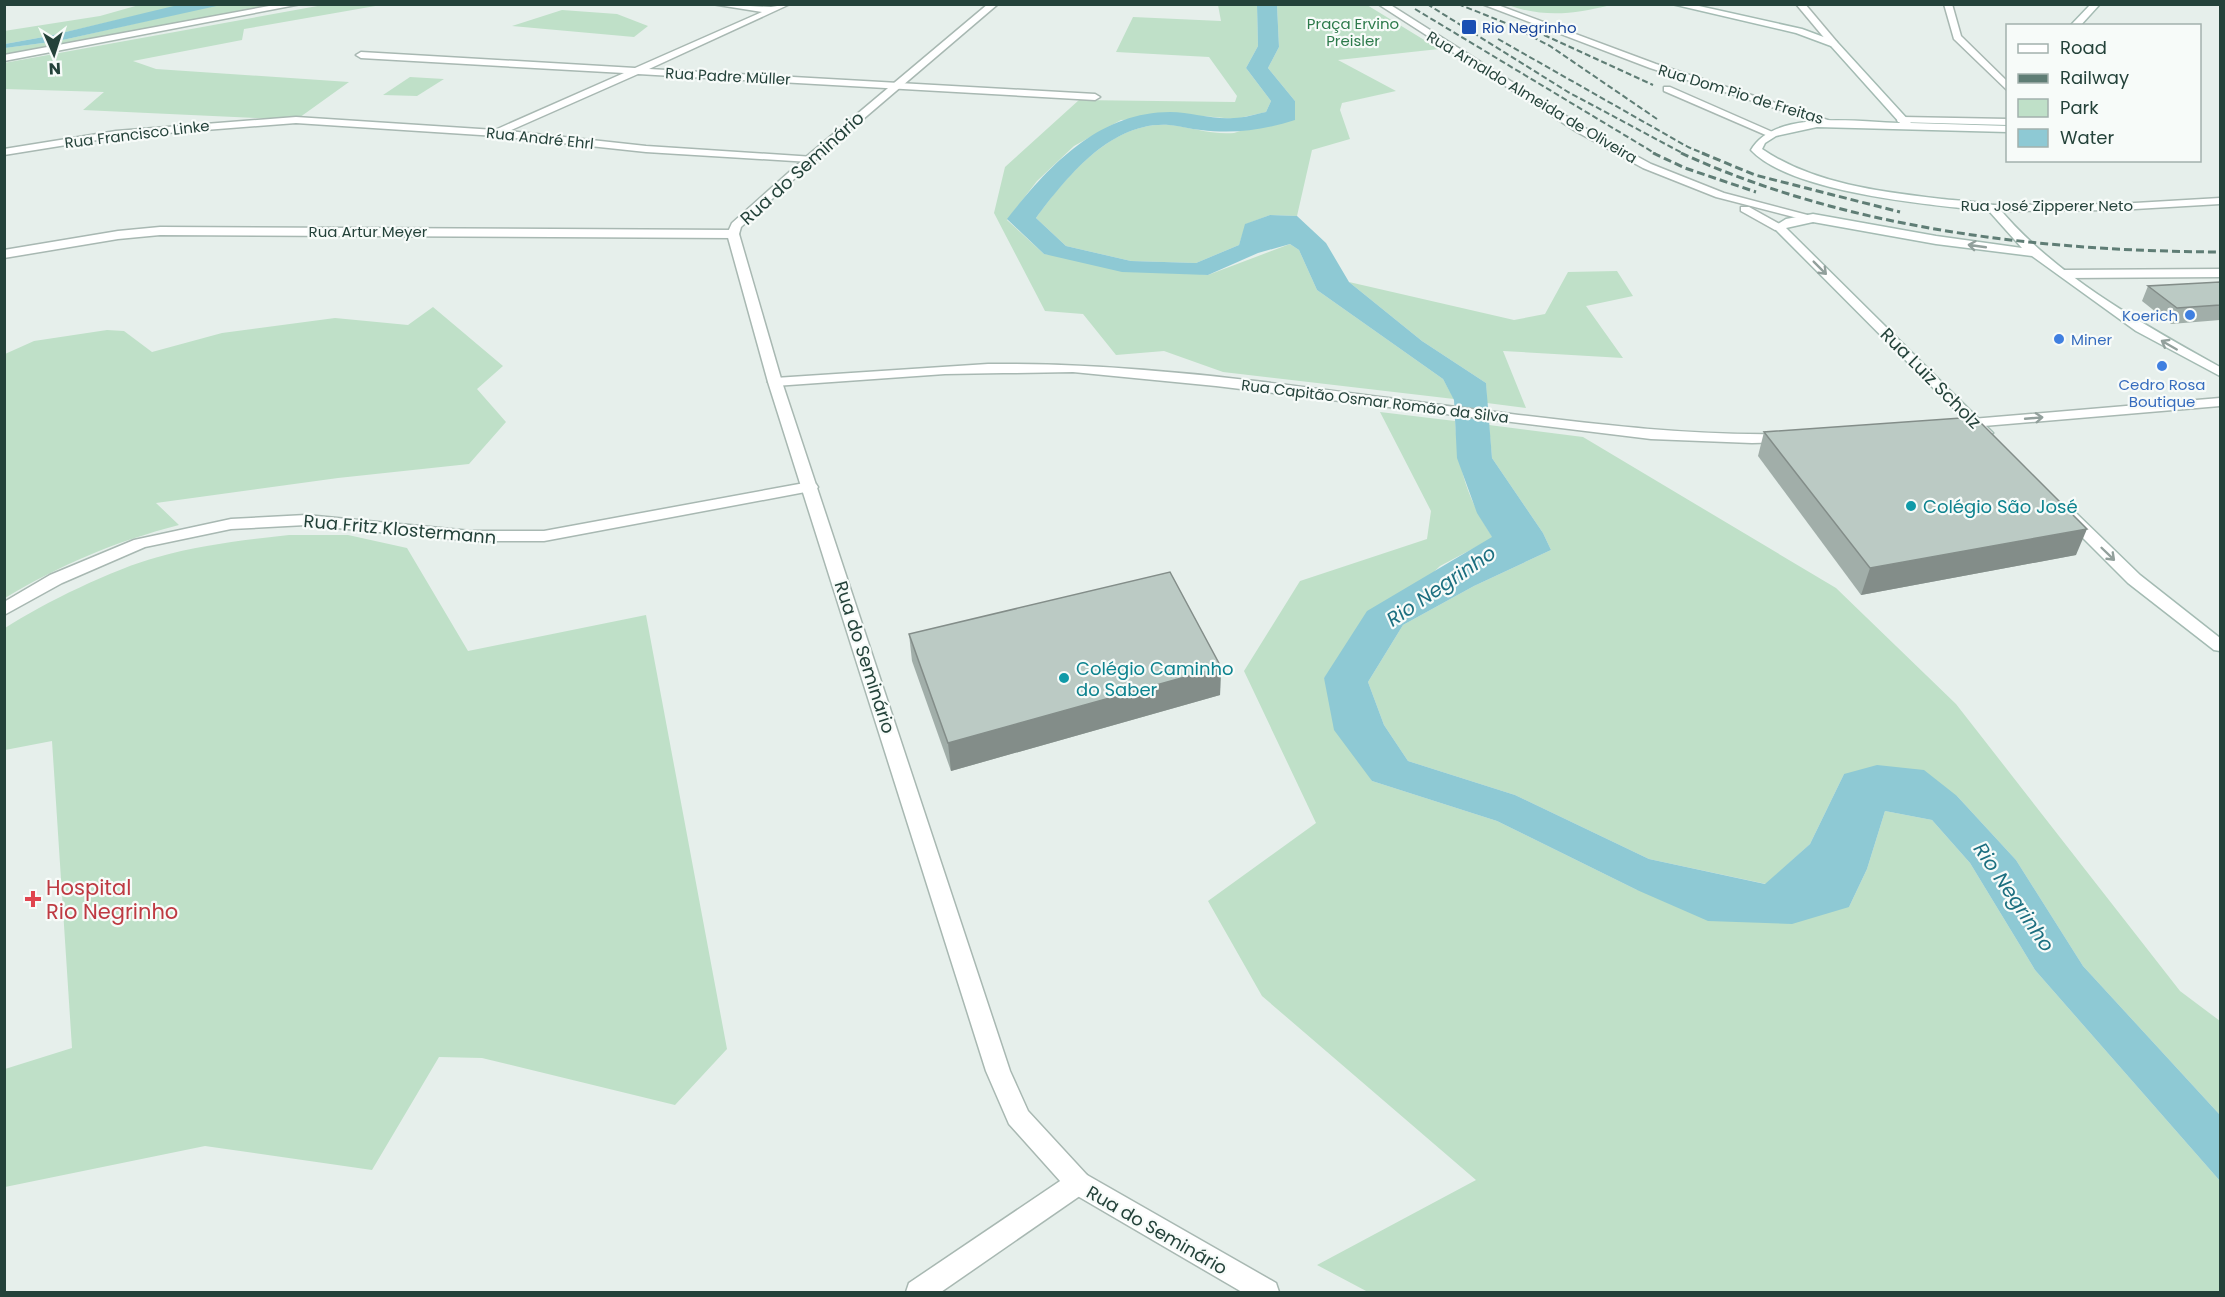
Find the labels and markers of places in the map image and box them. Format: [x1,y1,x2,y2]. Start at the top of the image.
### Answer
place label: Rio Negrinho [1482,17,1577,38]
marker: Rio Negrinho [1460,18,1478,36]
place label: Koerich [2122,305,2178,326]
marker: Koerich [2183,308,2197,322]
place label: Miner [2071,329,2113,350]
marker: Miner [2052,332,2066,346]
marker: Cedro Rosa Boutique [2155,359,2169,373]
place label: Cedro Rosa Boutique [2119,374,2205,412]
place label: Colégio São José [1923,494,2078,519]
marker: Colégio São José [1904,499,1918,513]
place label: Colégio Caminho do Saber [1076,656,1234,702]
marker: Colégio Caminho do Saber [1057,671,1071,685]
place label: Hospital Rio Negrinho [46,873,178,926]
marker: Hospital Rio Negrinho [24,890,42,908]

